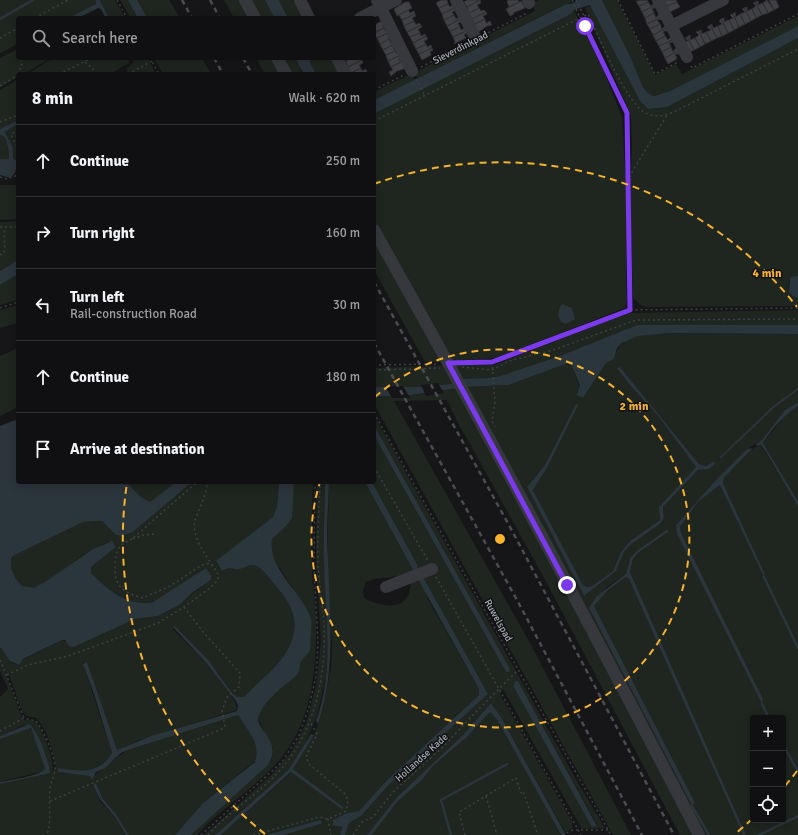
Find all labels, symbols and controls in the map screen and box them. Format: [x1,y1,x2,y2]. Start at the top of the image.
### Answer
search box [16,16,376,60]
route start [576,17,594,35]
icon: search [30,27,52,49]
text: Search here [62,29,138,47]
street label: Sieverdinkpad [431,29,490,67]
text: 8 min [32,88,73,109]
text: Walk · 620 m [289,90,360,106]
icon: ahead [32,150,54,172]
text: Continue [70,152,129,170]
text: 250 m [326,153,360,169]
icon: right [32,222,54,244]
text: Turn right [70,224,135,242]
text: 160 m [326,225,360,241]
text: 4 min [753,266,782,281]
text: Turn left [70,288,124,306]
icon: left [32,294,54,316]
text: 30 m [333,297,360,313]
text: Rail-construction Road [70,306,197,322]
icon: ahead [32,366,54,388]
text: Continue [70,368,129,386]
text: 180 m [326,369,360,385]
text: 2 min [620,399,649,414]
icon: arrive [32,438,54,460]
text: Arrive at destination [70,440,205,458]
centre of rings [493,532,507,546]
route end [558,576,576,594]
street label: Ruwelspad [482,597,515,644]
map controls [750,715,786,823]
button: + [750,715,786,751]
street label: Hollandse Kade [393,731,450,784]
button: − [750,751,786,787]
button: locate [750,787,786,823]

